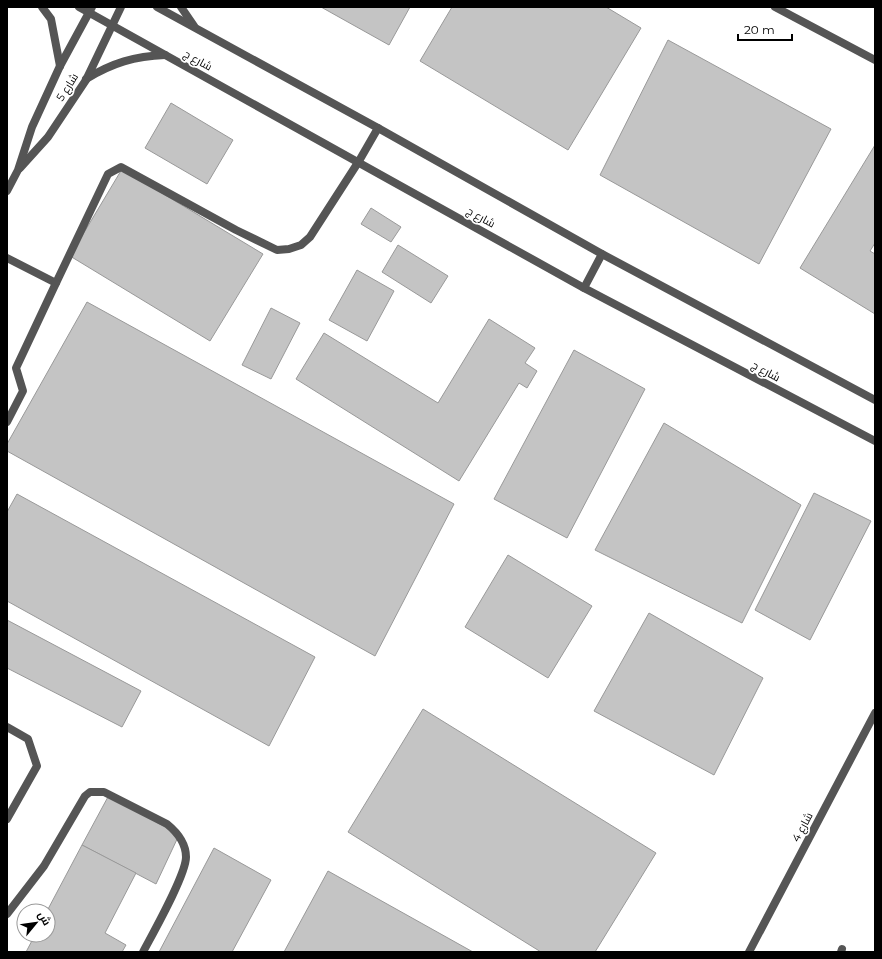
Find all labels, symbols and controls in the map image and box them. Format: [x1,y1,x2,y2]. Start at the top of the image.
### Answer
scale bar [738,16,792,42]
text: 20 m [744,22,775,37]
street label: شارع ج [181,46,215,74]
street label: شارع 5 [53,70,82,104]
street label: شارع ج [464,203,498,231]
street label: شارع ج [749,358,783,385]
street label: شارع 4 [788,810,816,845]
north arrow [16,903,56,943]
text: ش [35,909,54,928]

